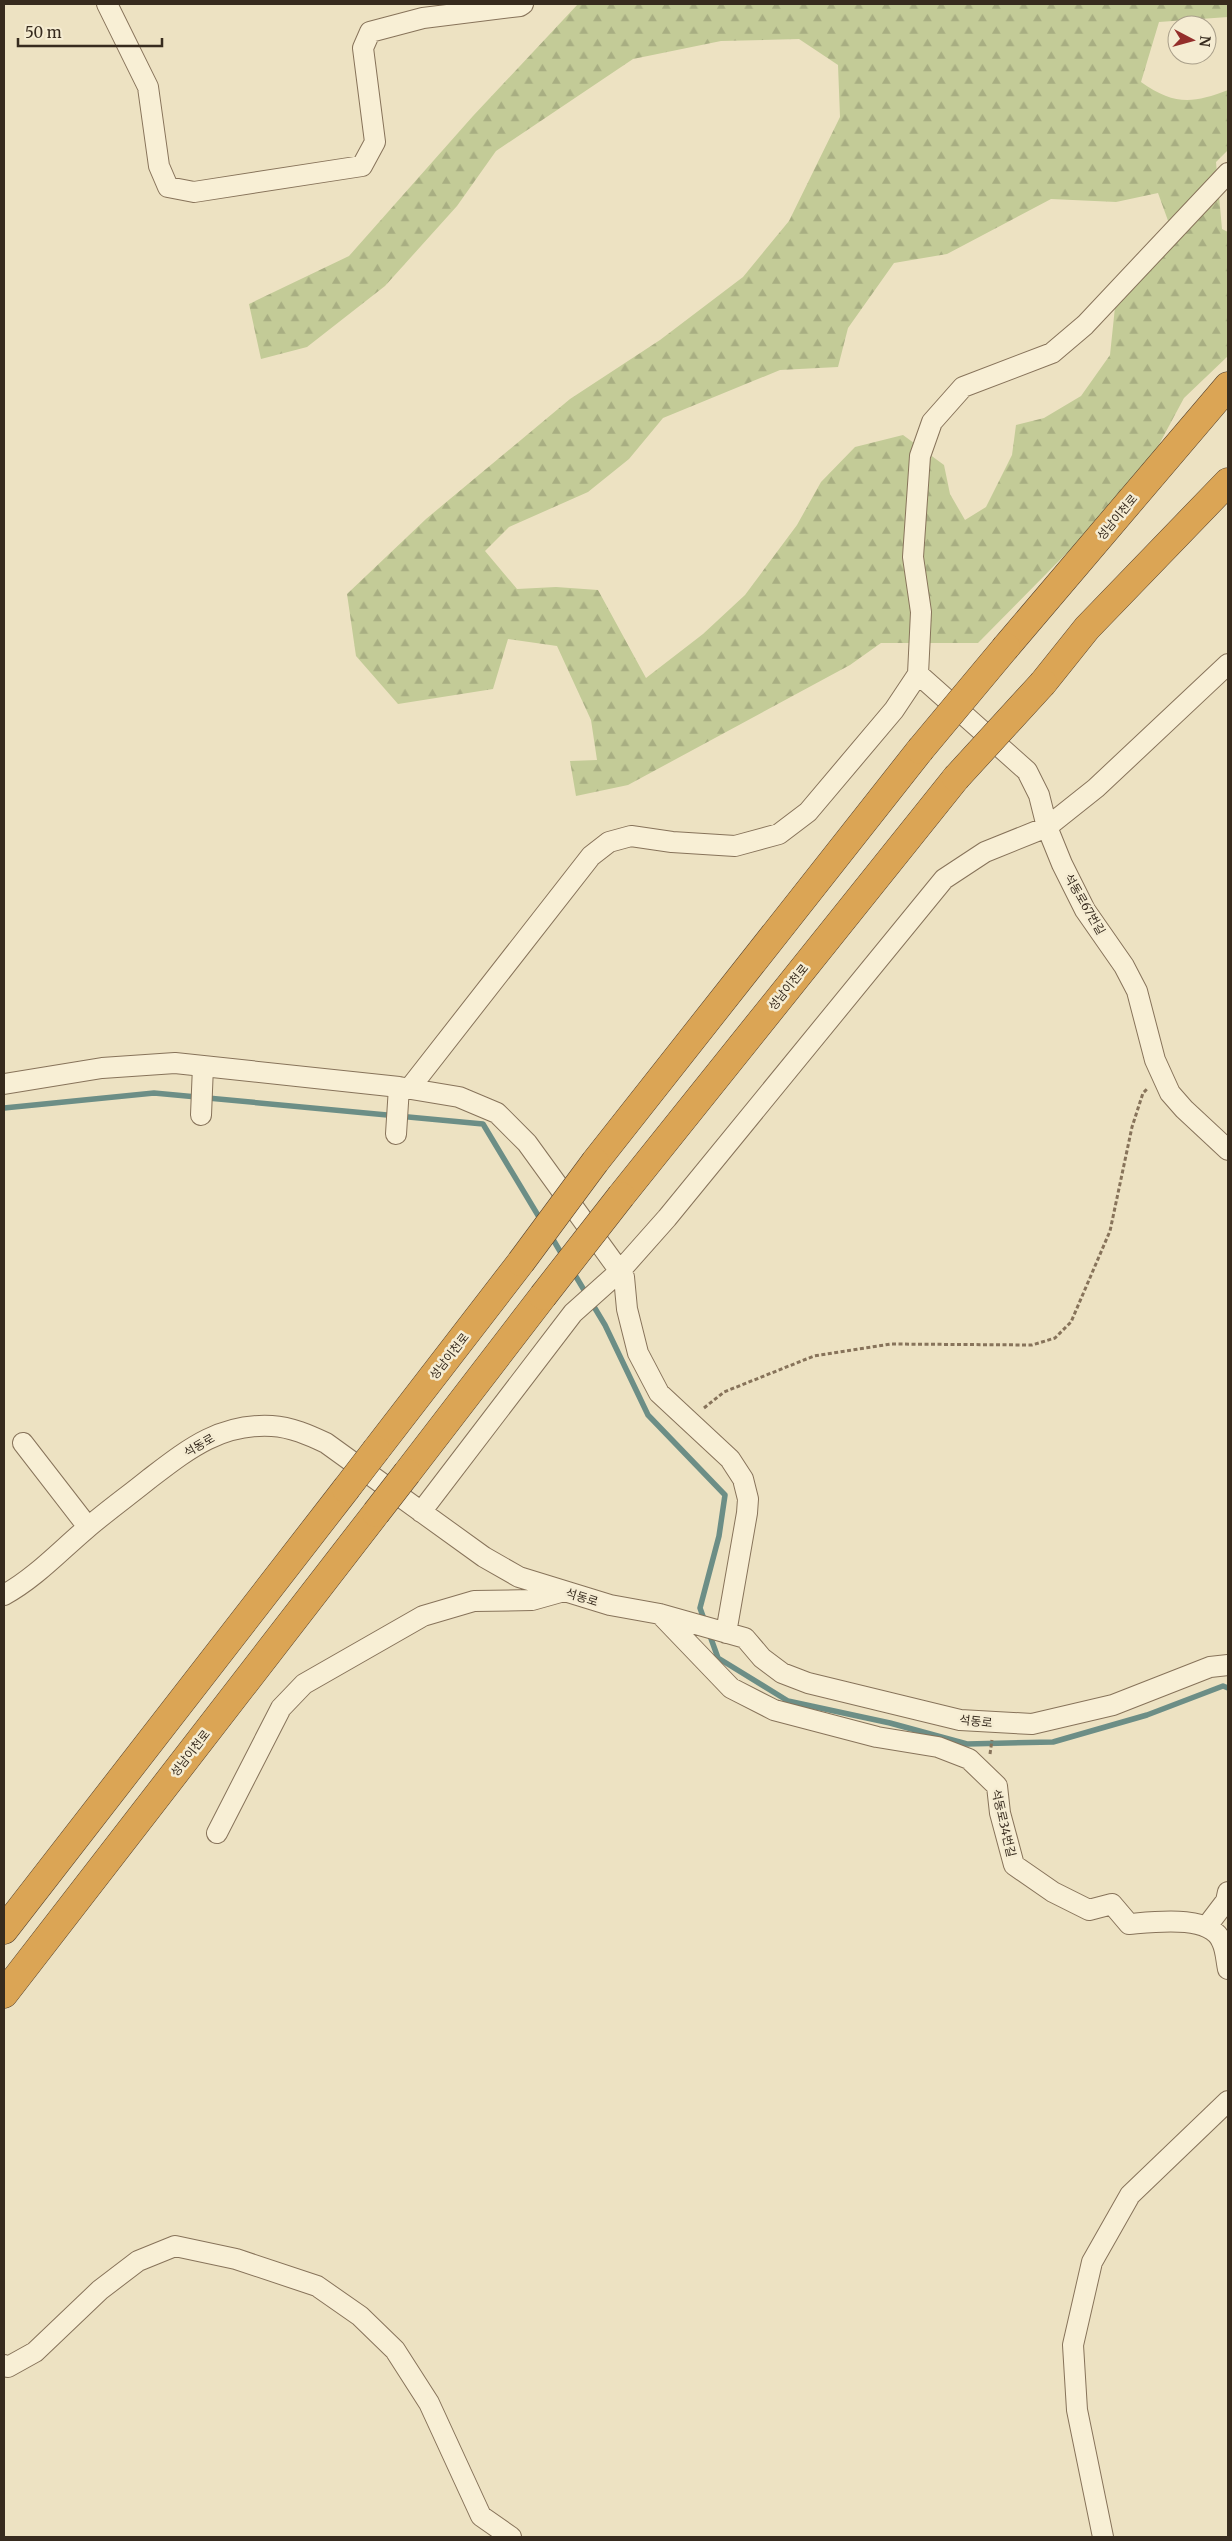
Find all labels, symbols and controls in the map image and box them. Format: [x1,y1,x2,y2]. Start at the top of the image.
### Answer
scale bar [18,15,161,47]
north arrow [1167,15,1217,65]
text: 50 m [25,23,62,42]
text: N [1195,35,1214,48]
street label: 성남이천로 [1094,491,1140,543]
street label: 석동로67번길 [1061,871,1109,937]
street label: 성남이천로 [765,961,811,1013]
street label: 성남이천로 [426,1330,472,1382]
street label: 석동로 [181,1430,217,1460]
street label: 석동로 [564,1585,600,1609]
street label: 석동로 [959,1712,993,1730]
street label: 성남이천로 [167,1727,213,1779]
street label: 석동로34번길 [989,1788,1019,1858]

